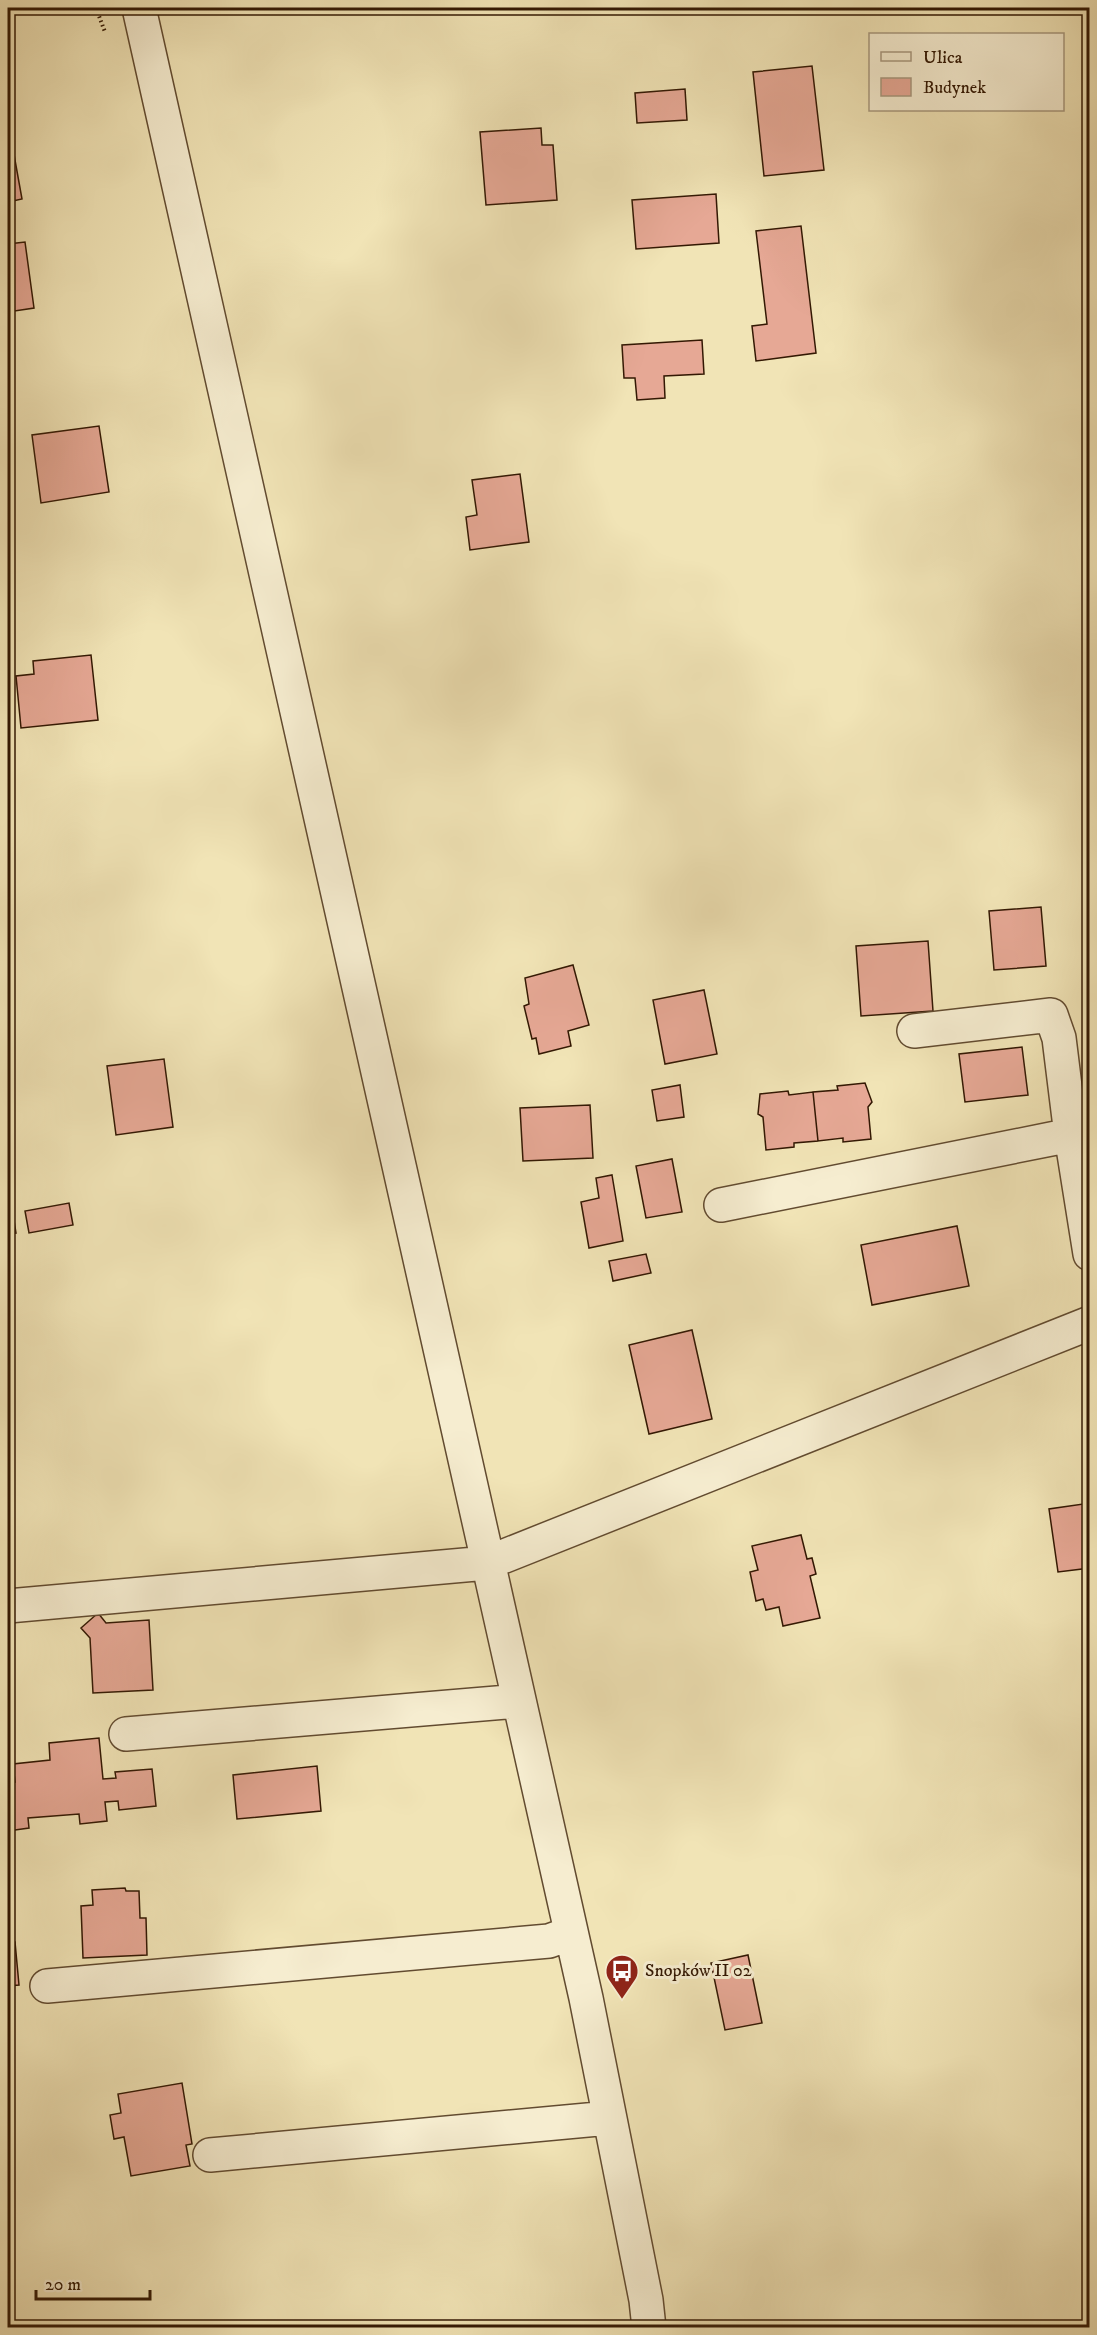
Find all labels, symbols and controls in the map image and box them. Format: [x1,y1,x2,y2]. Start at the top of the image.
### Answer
legend [869,33,1064,111]
text: Ulica [923,47,963,69]
text: Budynek [923,77,986,99]
bus stop icon: Snopków II 02 [604,1953,640,2000]
place label: Snopków II 02 [645,1960,752,1982]
scale bar [36,2263,150,2301]
text: 20 m [45,2274,81,2296]

